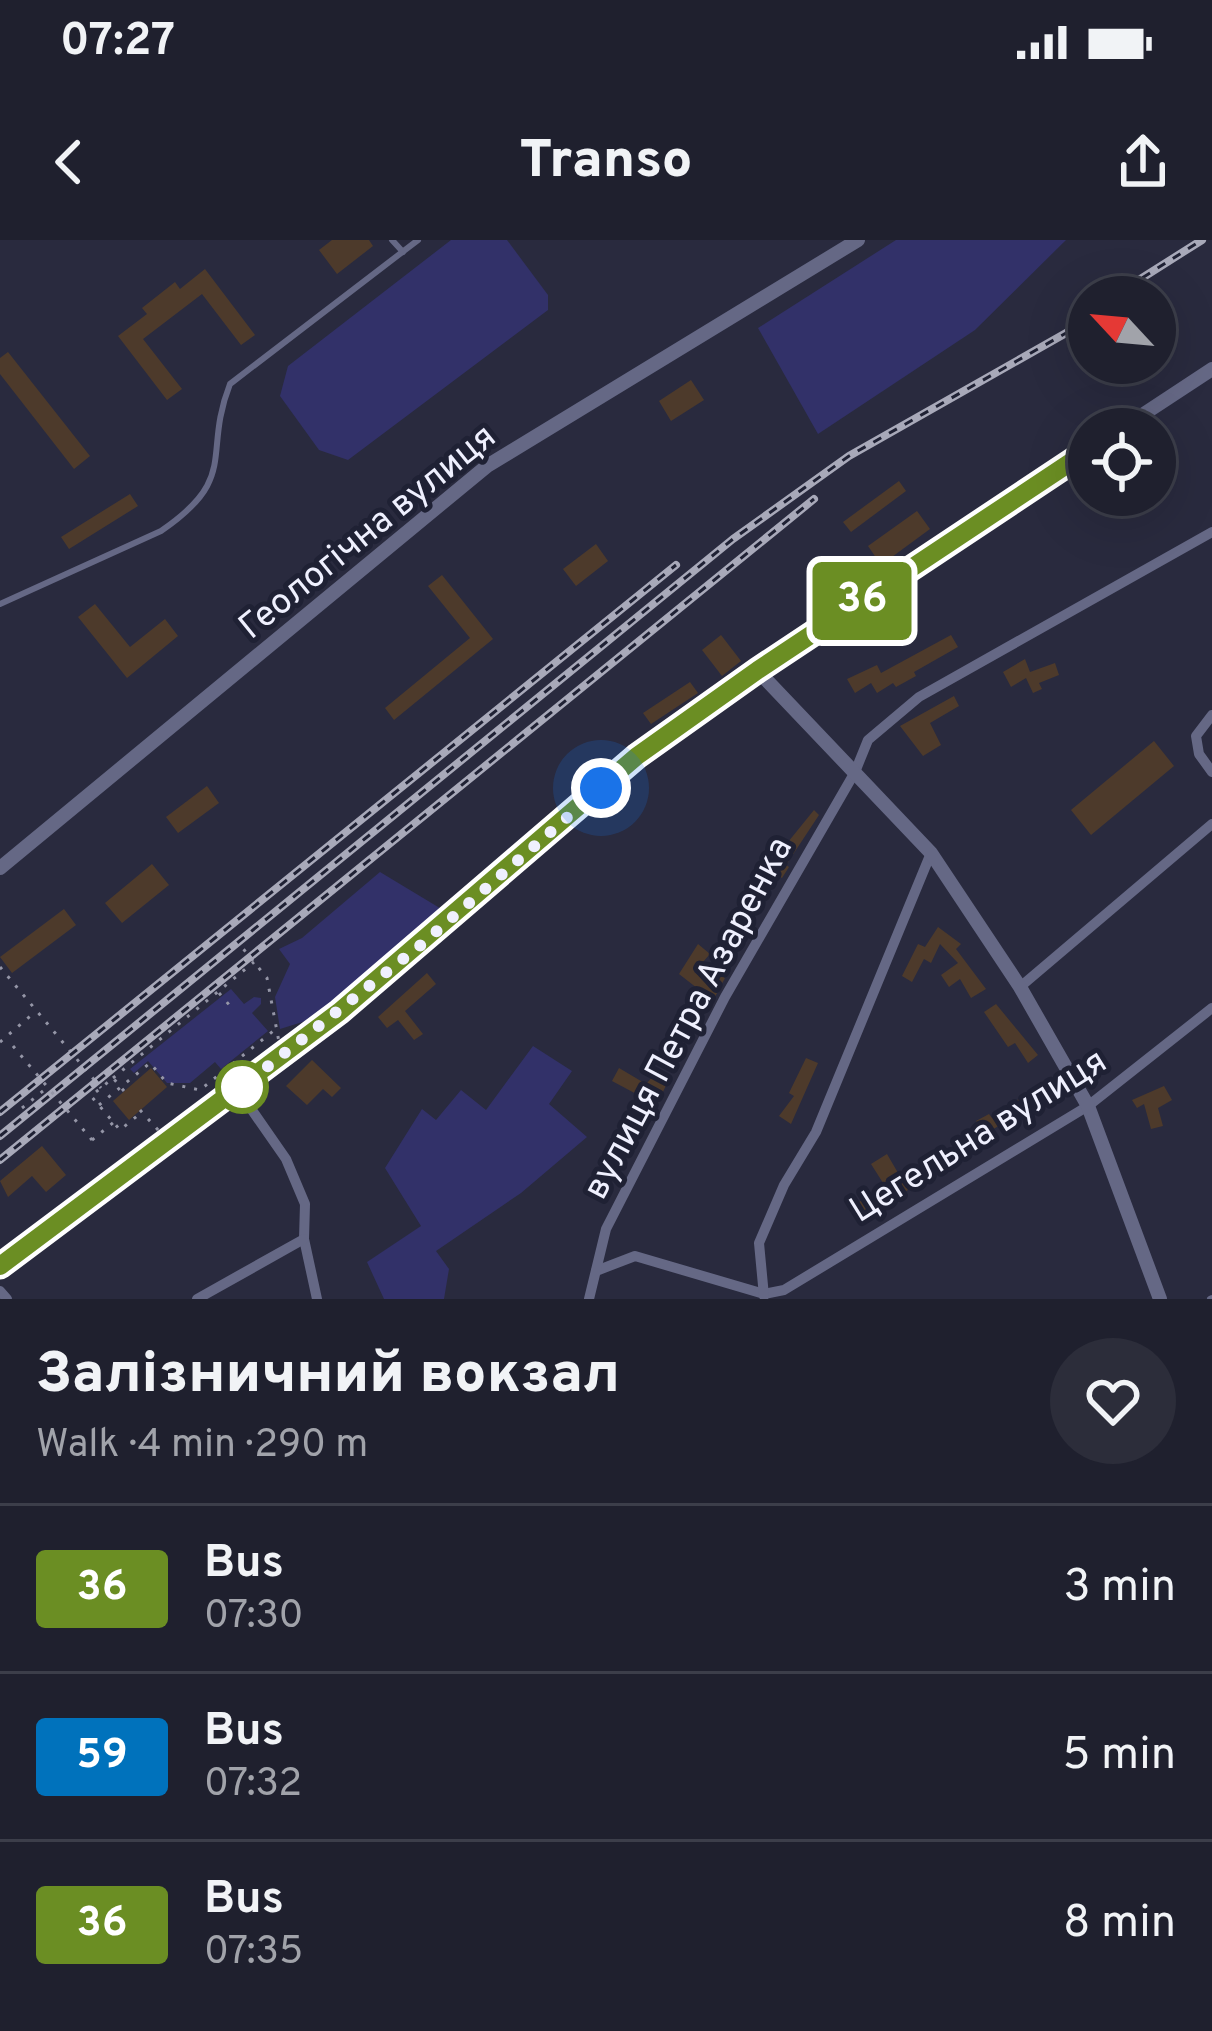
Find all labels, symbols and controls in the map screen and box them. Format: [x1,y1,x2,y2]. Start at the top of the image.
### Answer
text: 07:27 [60,14,175,71]
text: Transo [520,128,692,197]
icon: back [36,129,102,195]
icon: share [1110,129,1176,195]
north arrow [1068,276,1176,384]
map controls [1068,276,1176,516]
button: locate [1068,408,1176,516]
street label: Геологічна вулиця [230,415,507,651]
line badge: 36 [808,562,916,640]
text: 36 [837,574,888,627]
your location [571,758,631,818]
street label: вулиця Петра Азаренка [574,830,805,1208]
street label: Цегельна вулиця [842,1040,1116,1235]
unlabelled marker [217,1062,267,1112]
button: heart [1050,1338,1176,1464]
text: Залізничний вокзал [36,1341,620,1413]
text: Walk · 4 min · 290 m [36,1422,368,1471]
text: Bus [204,1536,284,1593]
text: 3 min [1063,1560,1176,1617]
text: 36 [77,1562,128,1615]
text: 07:30 [204,1593,304,1642]
text: Bus [204,1704,284,1761]
text: 5 min [1063,1728,1176,1785]
text: 59 [76,1730,128,1783]
text: 07:32 [204,1761,302,1810]
text: Bus [204,1872,284,1929]
text: 8 min [1063,1896,1176,1953]
text: 36 [77,1898,128,1951]
text: 07:35 [204,1929,303,1978]

